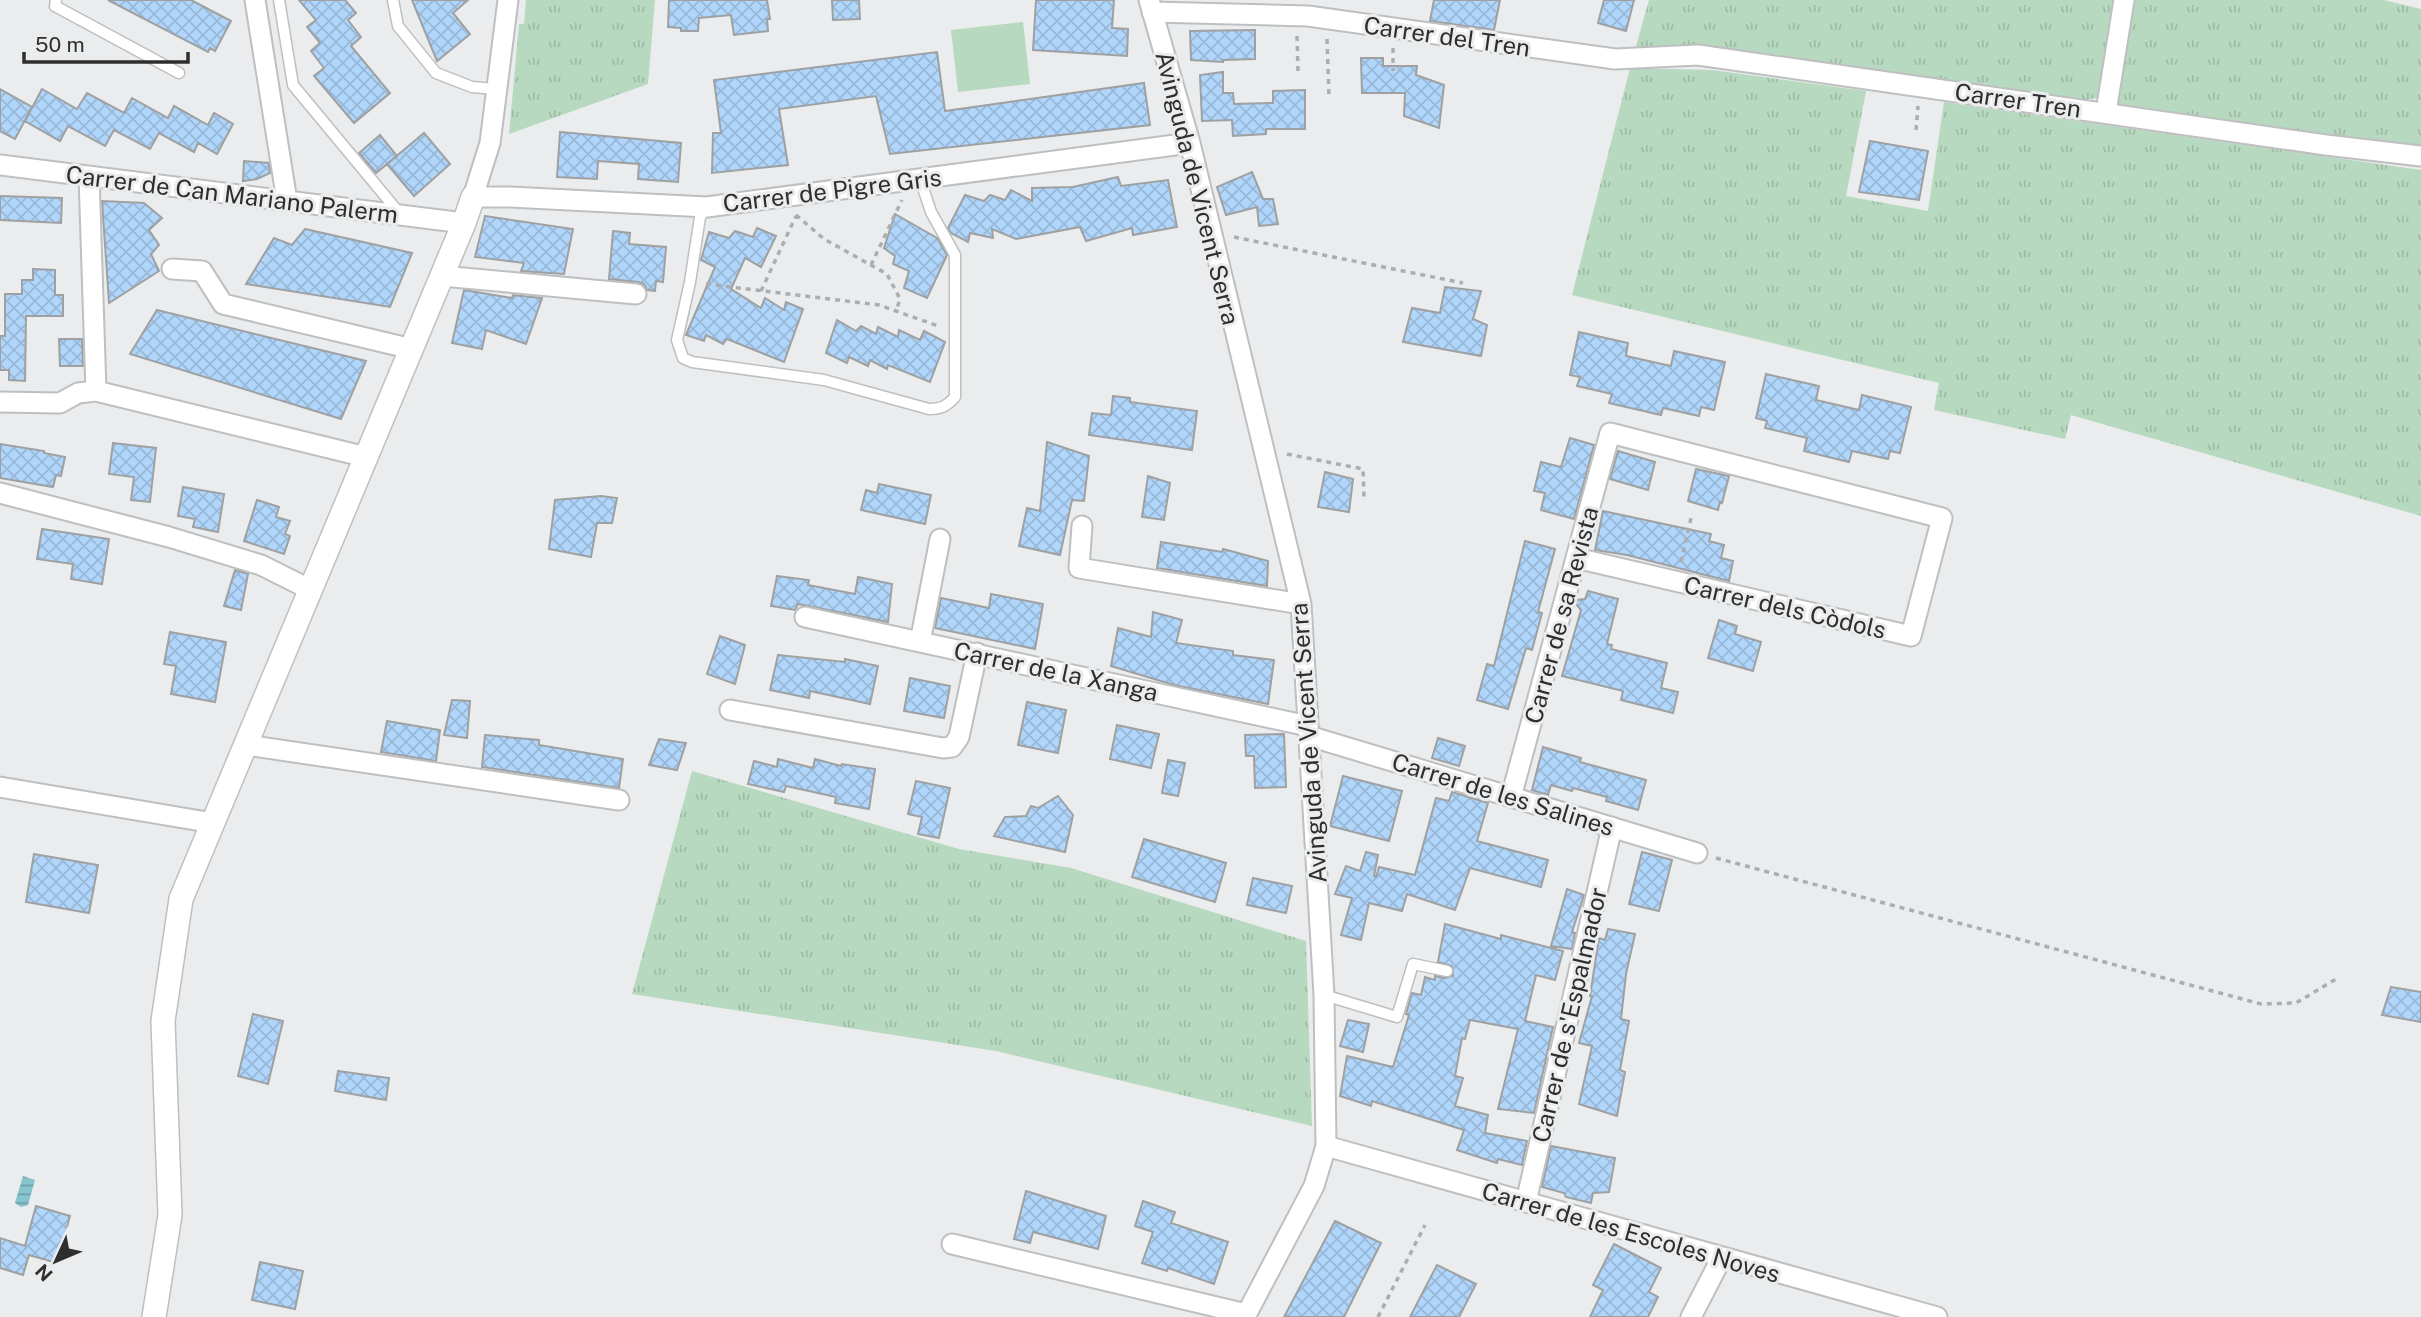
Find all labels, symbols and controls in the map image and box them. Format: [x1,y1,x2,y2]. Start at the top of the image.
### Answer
street label: Carrer del Tren [1362,10,1532,62]
scale bar [24,21,189,65]
text: 50 m [35,32,85,57]
street label: Avinguda de Vicent Serra [1150,48,1246,328]
street label: Carrer Tren [1953,77,2083,123]
street label: Carrer de Can Mariano Palerm [64,160,400,228]
street label: Carrer de Pigre Gris [721,163,943,217]
street label: Carrer de sa Revista [1519,504,1603,726]
street label: Carrer dels Còdols [1681,570,1889,644]
street label: Avinguda de Vicent Serra [1284,602,1332,884]
street label: Carrer de la Xanga [951,636,1161,706]
street label: Carrer de les Salines [1389,747,1617,841]
street label: Carrer de s'Espalmador [1526,885,1612,1145]
street label: Carrer de les Escoles Noves [1479,1176,1783,1288]
north arrow [21,1226,91,1296]
text: N [31,1260,57,1286]

